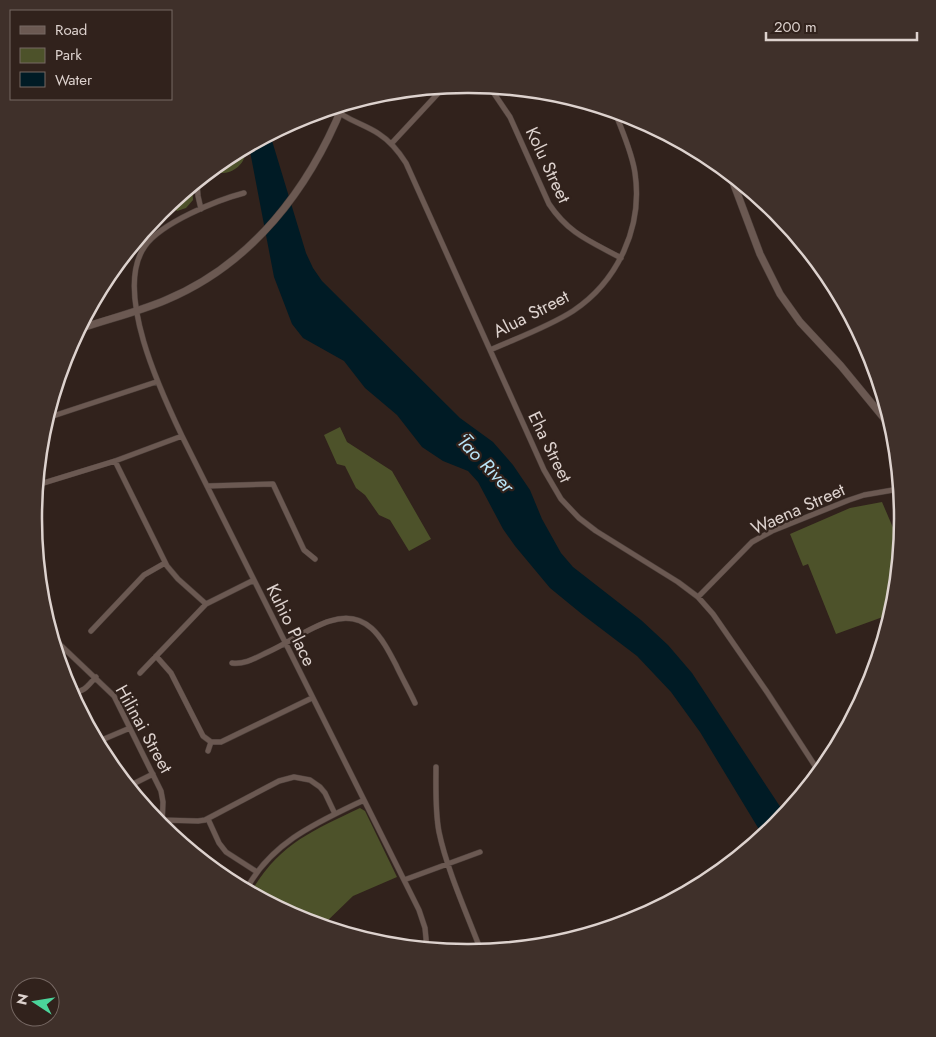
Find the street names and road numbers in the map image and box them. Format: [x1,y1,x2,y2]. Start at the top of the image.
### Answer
street label: Kolu Street [519,123,577,208]
street label: Alua Street [488,283,574,344]
street label: Eha Street [522,407,579,488]
street label: Waena Street [747,476,850,541]
street label: Kuhio Place [260,579,322,671]
street label: Hilinai Street [109,680,179,779]

